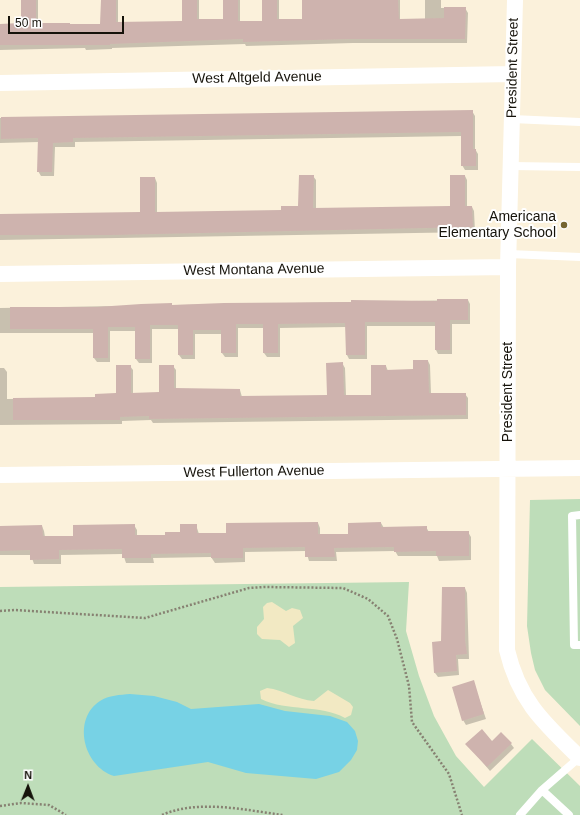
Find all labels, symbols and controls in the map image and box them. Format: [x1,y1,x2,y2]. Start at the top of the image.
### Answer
scale bar [10,8,126,34]
text: 50 m [15,16,42,30]
street label: President Street [504,18,522,118]
street label: West Altgeld Avenue [192,68,322,88]
place label: Americana Elementary School [438,209,556,242]
marker: Americana Elementary School [559,220,569,230]
street label: West Montana Avenue [183,260,325,280]
street label: President Street [500,342,516,442]
street label: West Fullerton Avenue [183,462,325,482]
north arrow [8,767,48,807]
text: N [24,769,32,781]

